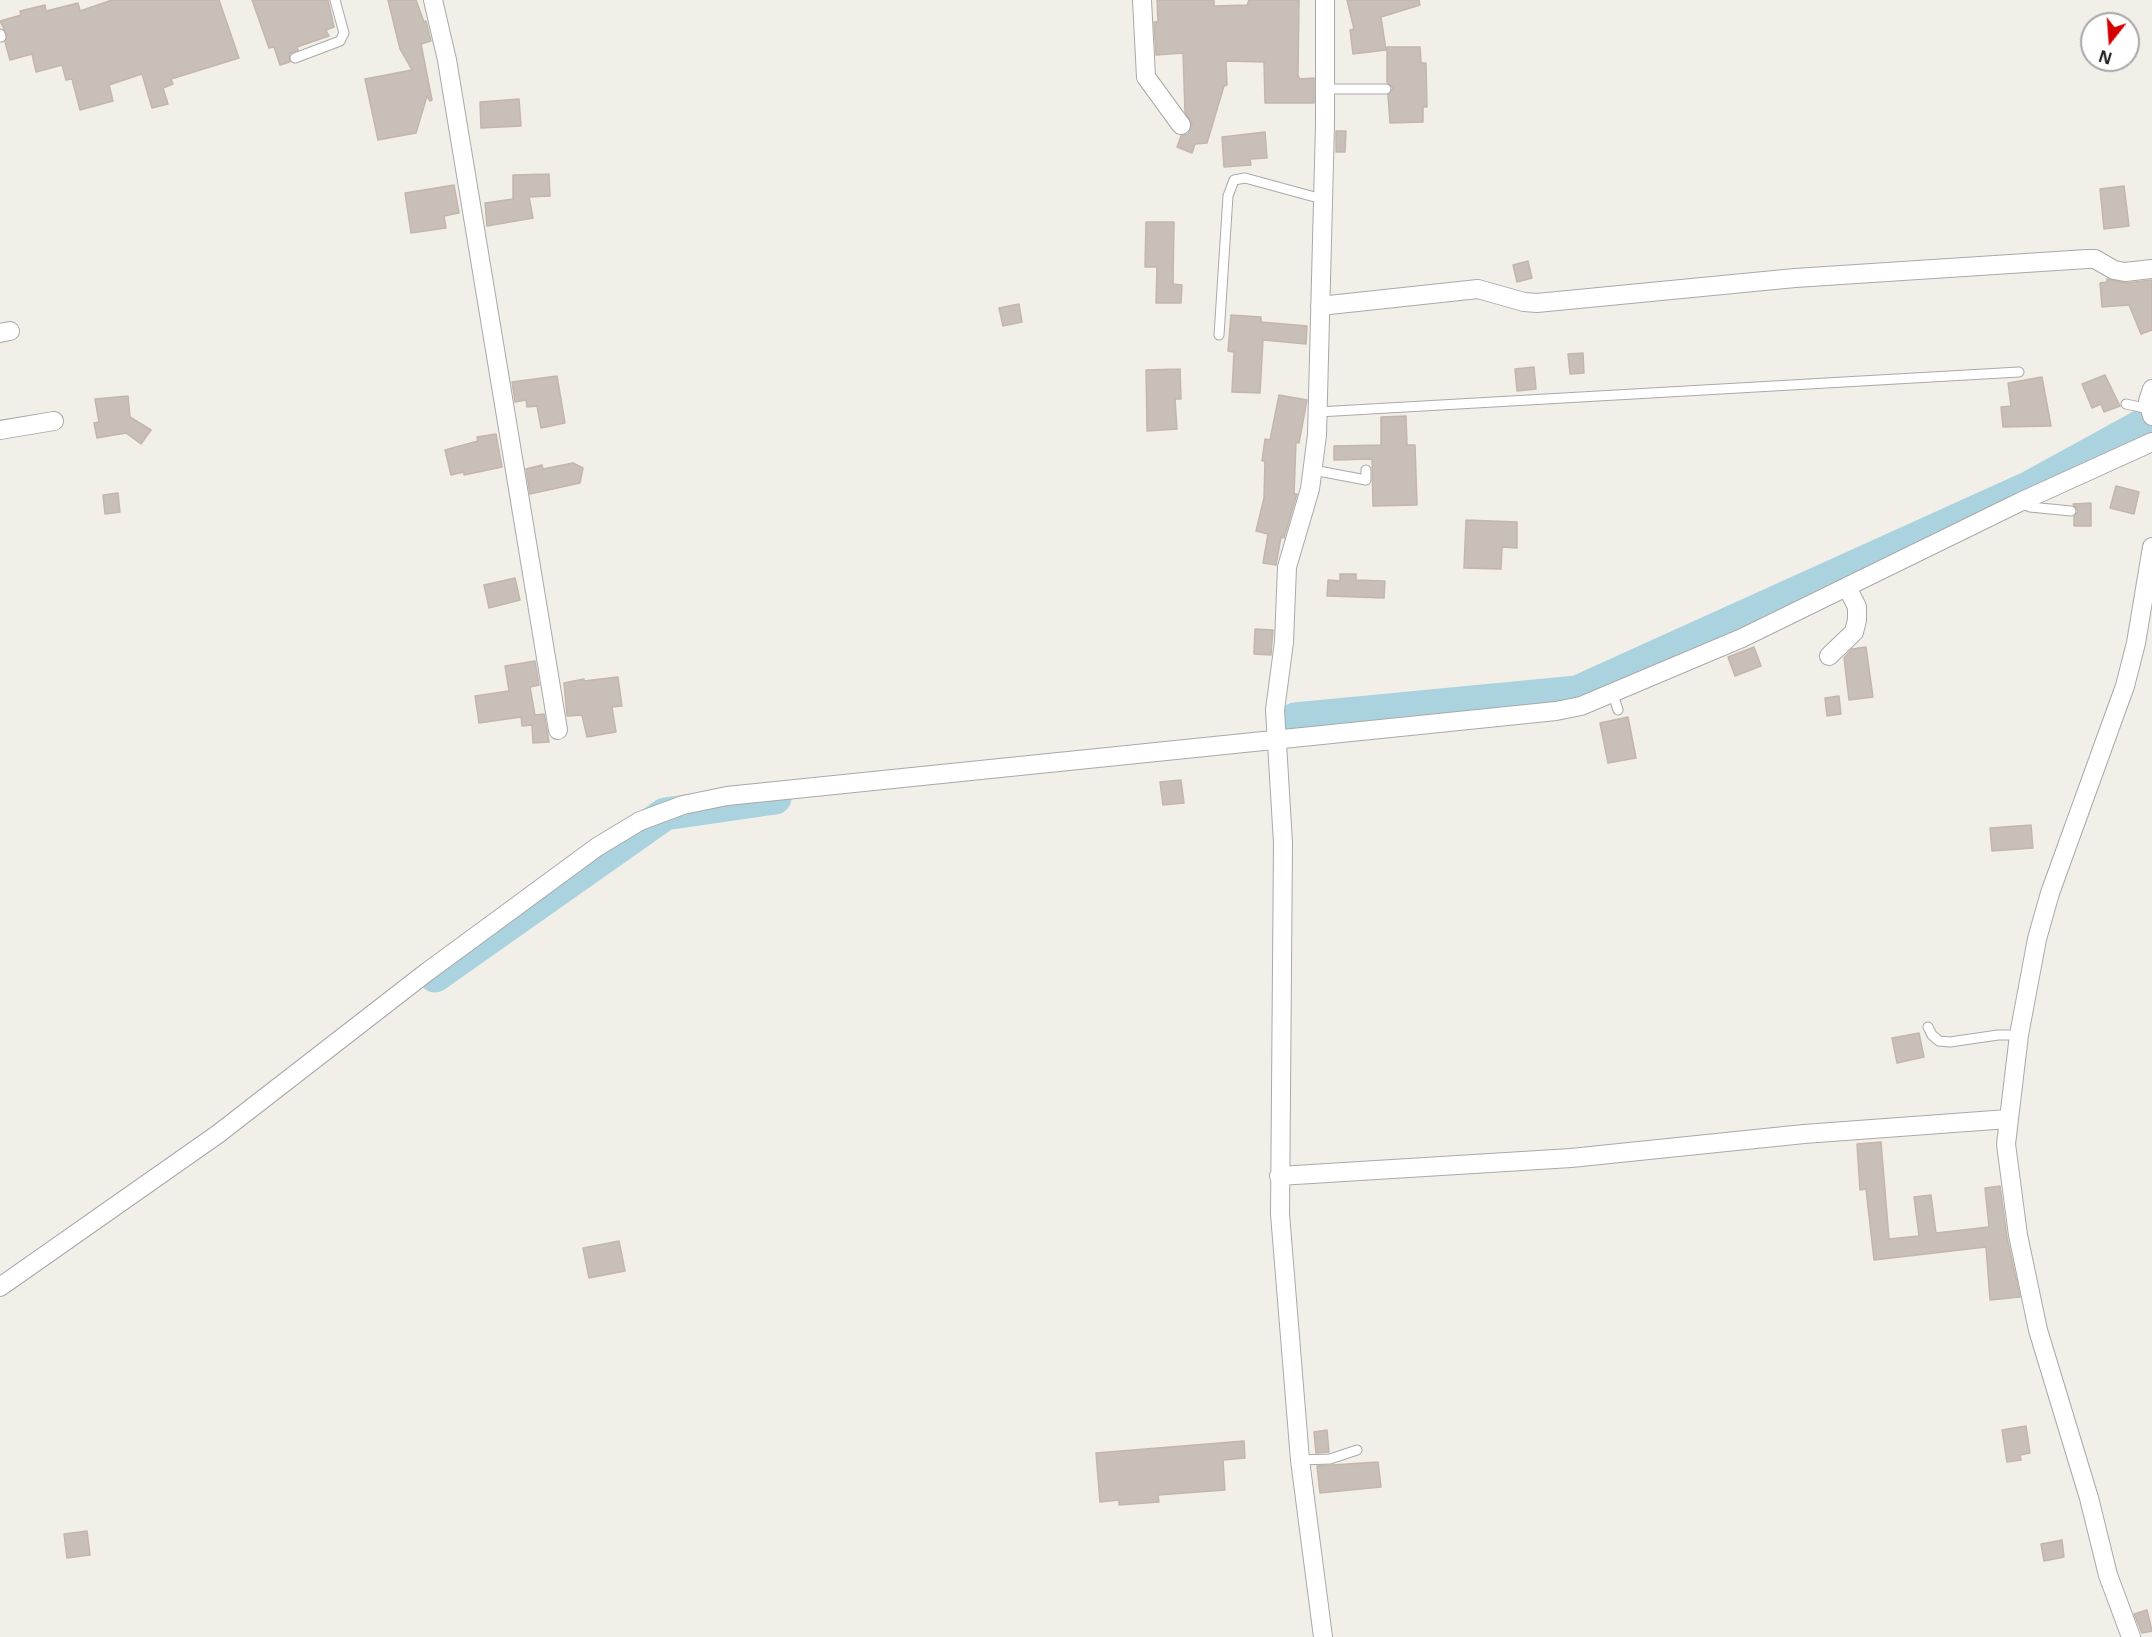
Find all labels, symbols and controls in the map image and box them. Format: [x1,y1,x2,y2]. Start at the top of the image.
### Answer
north arrow [2080,12,2140,72]
text: N [2096,45,2115,70]

